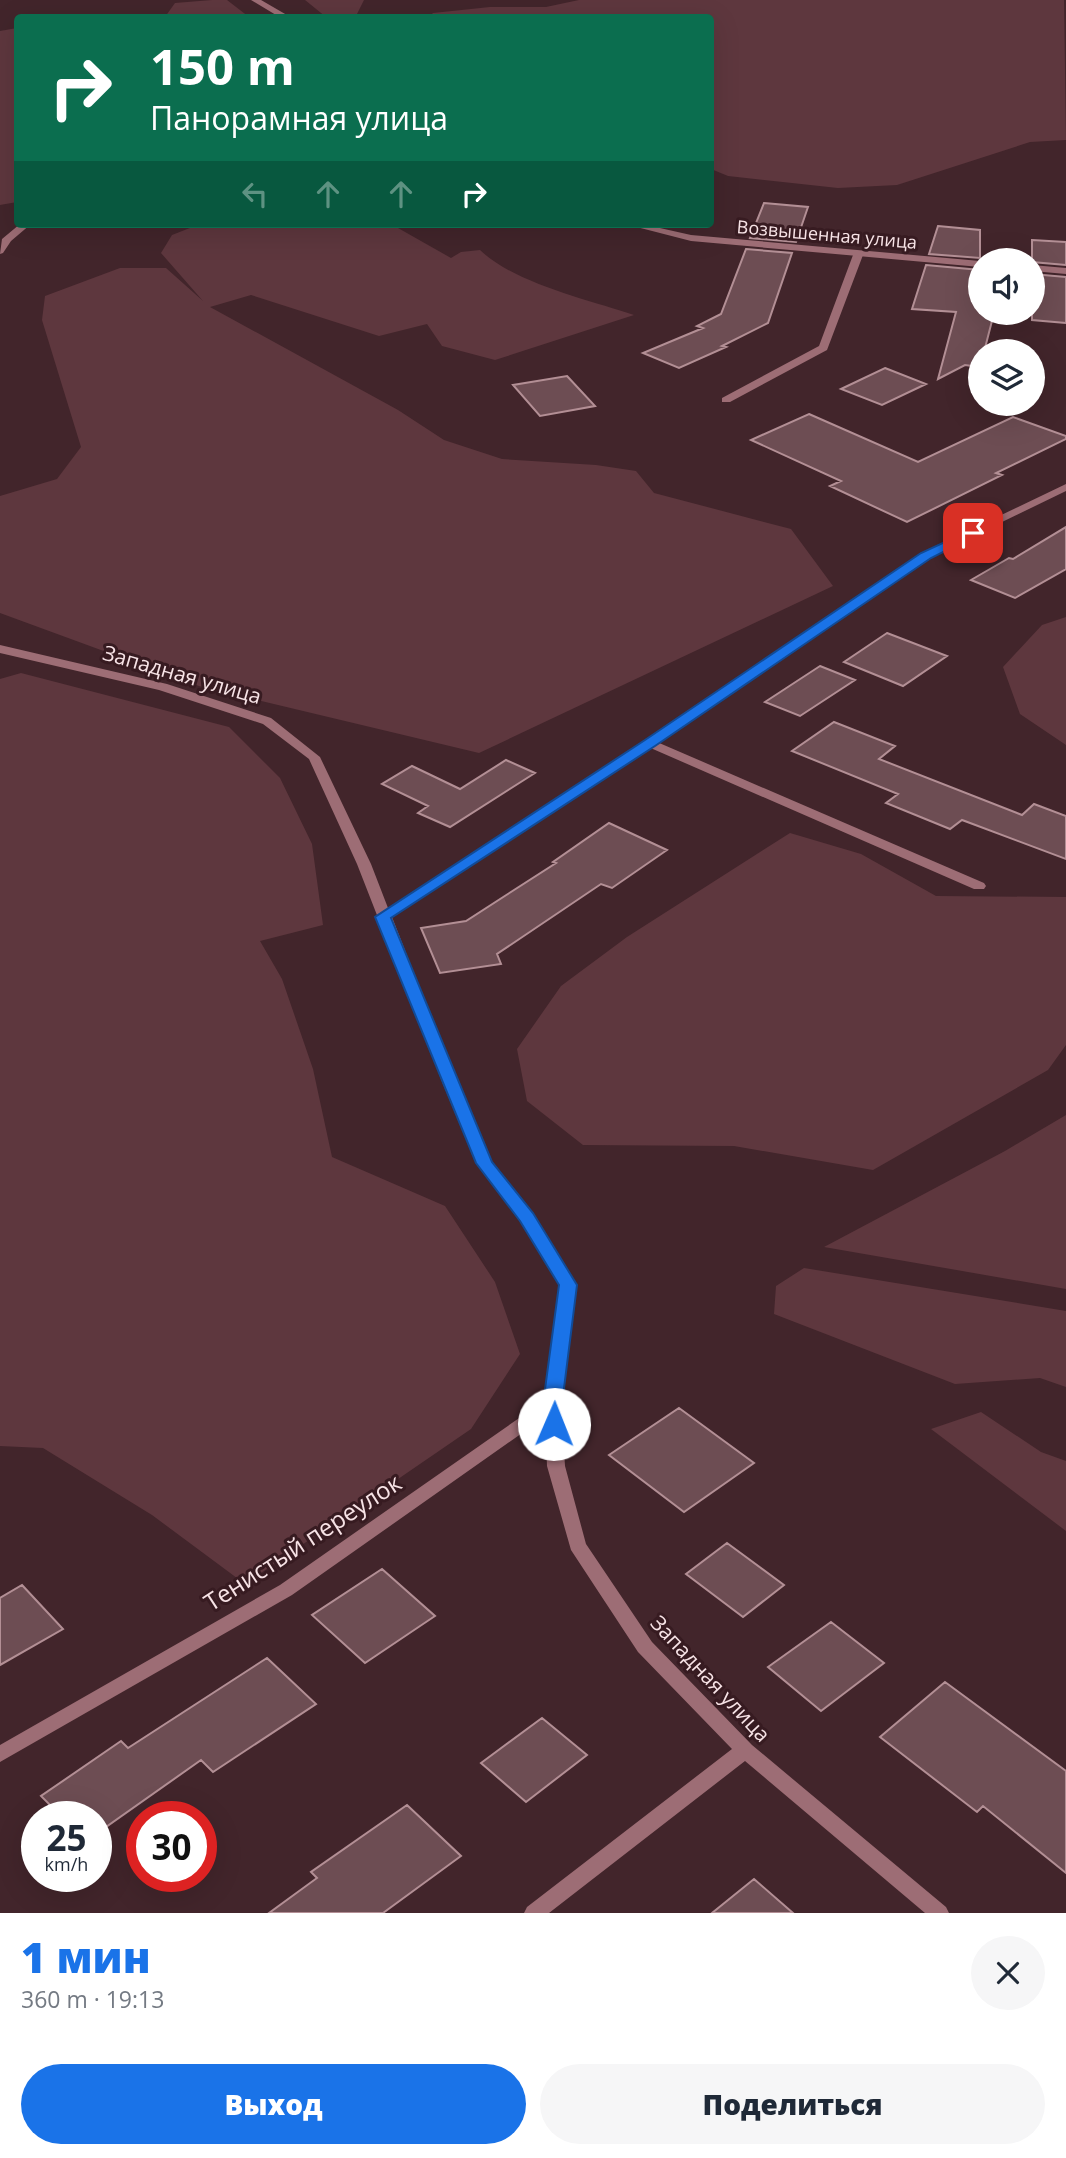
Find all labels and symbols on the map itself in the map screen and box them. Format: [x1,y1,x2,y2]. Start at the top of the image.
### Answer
street label: Возвышенная улица [736,214,918,254]
pin [943,503,1003,563]
street label: Западная улица [100,638,265,710]
position arrow [517,1387,591,1461]
street label: Тенистый переулок [197,1465,408,1618]
street label: Западная улица [645,1609,777,1748]
speed limit sign: 30 [126,1801,217,1892]

